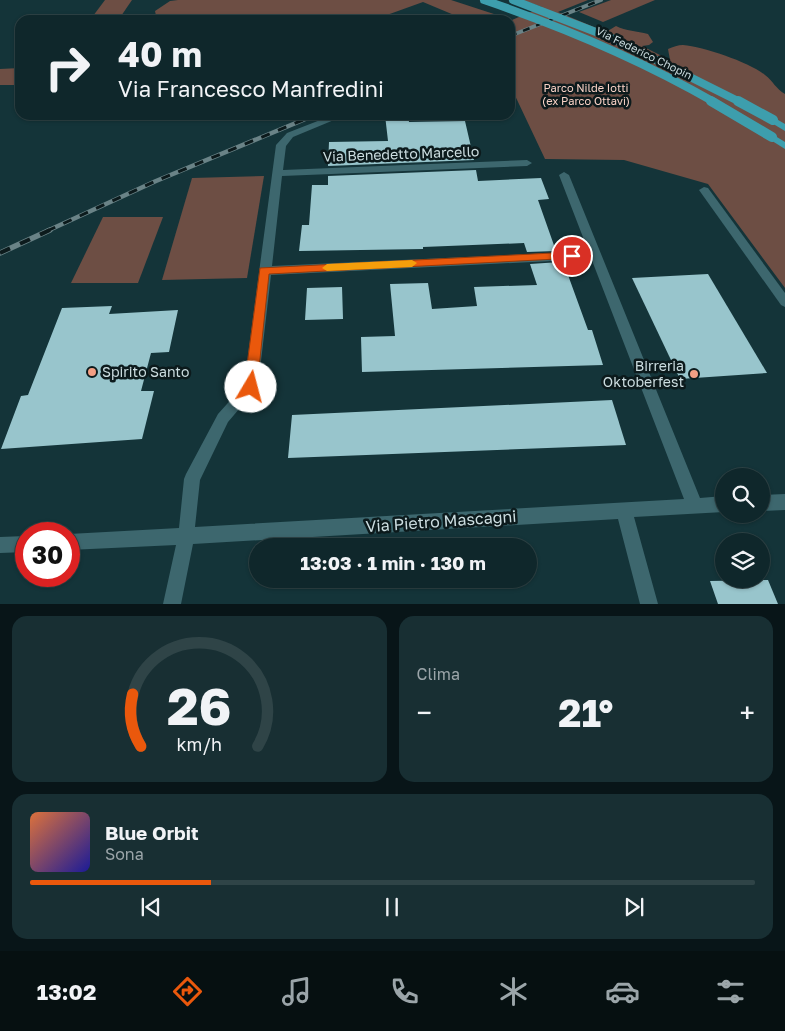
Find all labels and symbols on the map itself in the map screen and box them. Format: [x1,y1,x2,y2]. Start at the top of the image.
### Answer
street label: Via Federico Chopin [594,24,694,81]
park label: Parco Nilde Iotti (ex Parco Ottavi) [542,81,630,107]
street label: Via Benedetto Marcello [322,142,480,165]
pin [551,235,593,277]
place label: Birreria Oktoberfest [603,357,684,390]
position arrow [224,360,276,412]
place label: Spirito Santo [102,363,189,380]
marker: Spirito Santo [86,366,98,378]
marker: Birreria Oktoberfest [688,368,700,380]
street label: Via Pietro Mascagni [365,506,517,536]
speed limit sign: 30 [15,522,80,587]

